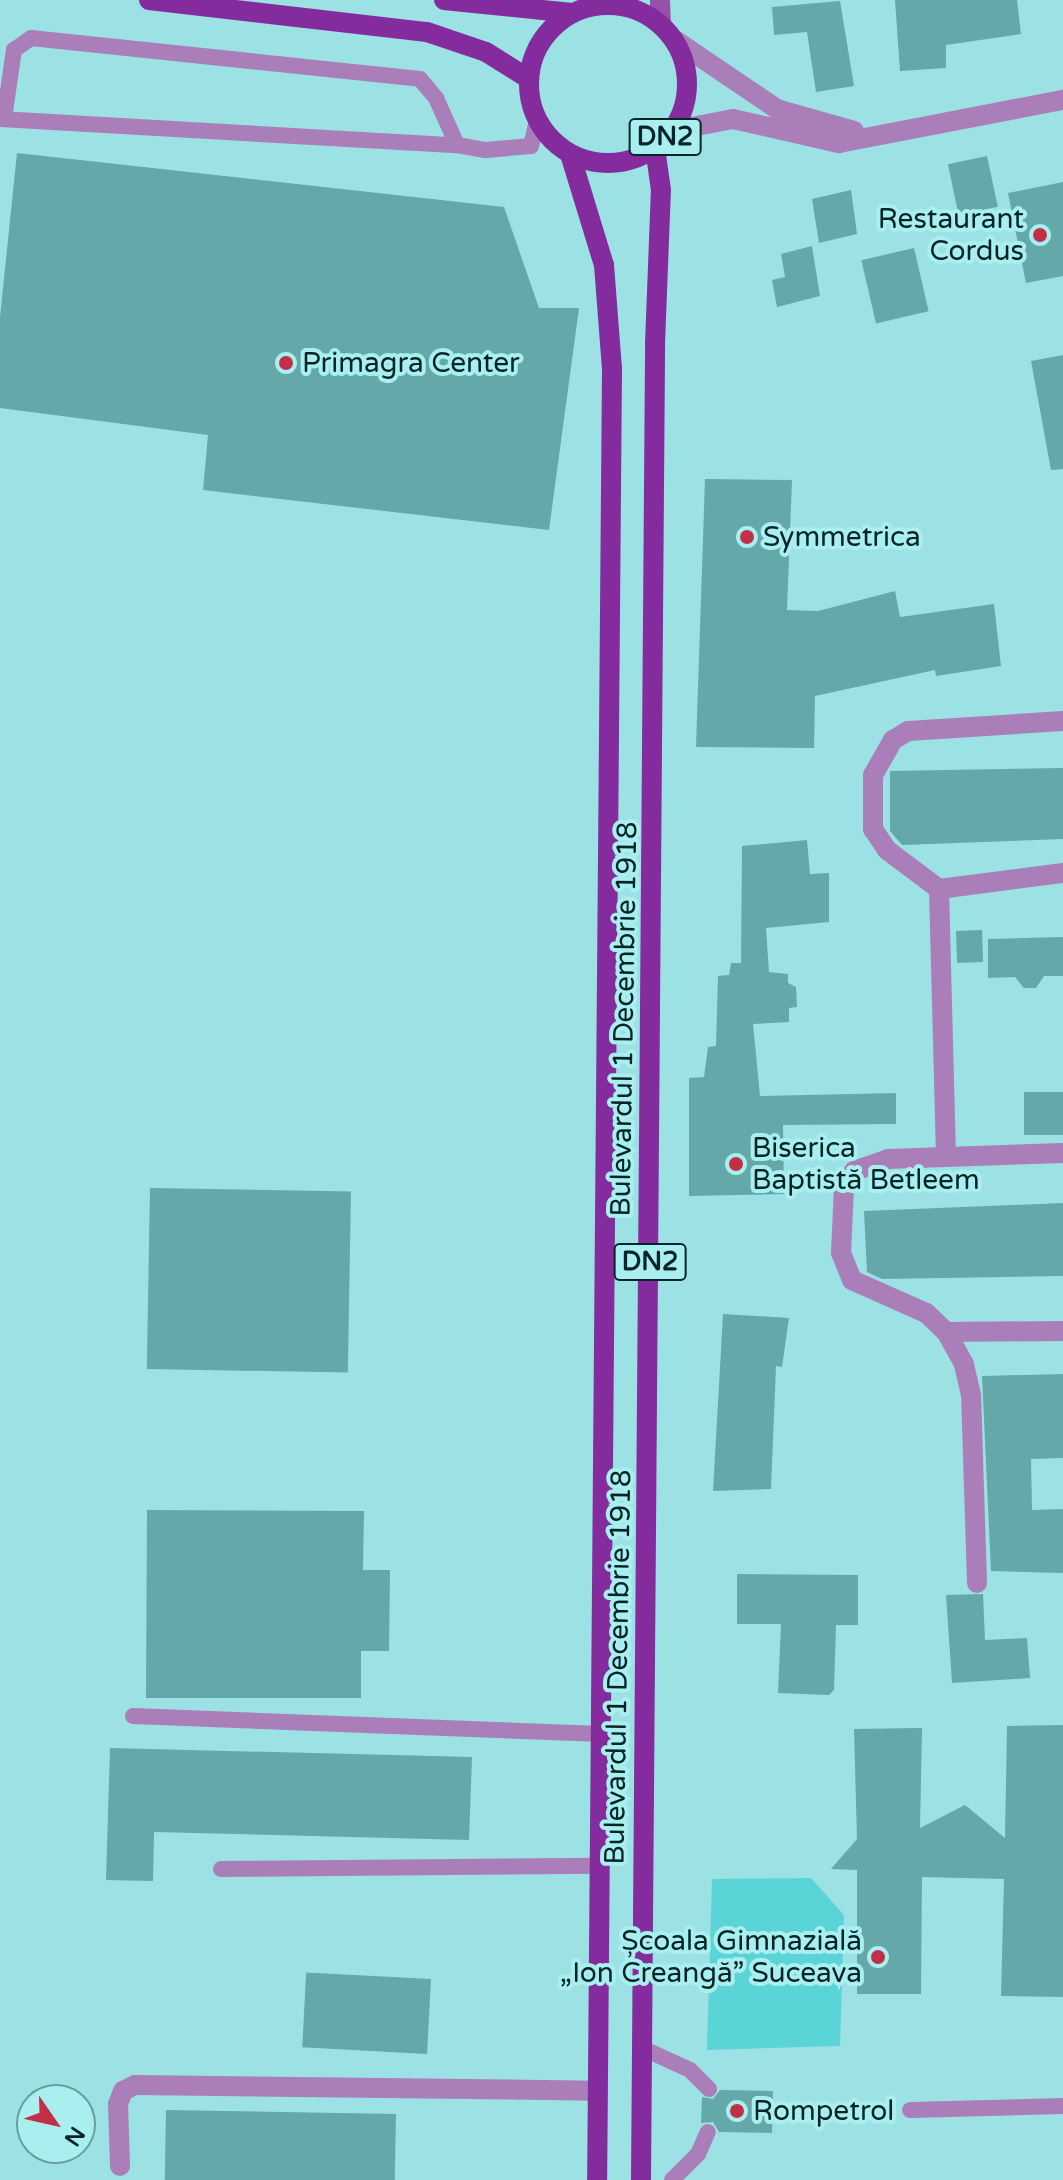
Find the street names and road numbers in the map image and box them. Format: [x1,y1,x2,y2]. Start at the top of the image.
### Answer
road number: DN2 [627,115,703,159]
street label: Bulevardul 1 Decembrie 1918 [604,821,644,1217]
road number: DN2 [612,1240,688,1284]
street label: Bulevardul 1 Decembrie 1918 [598,1469,638,1865]

